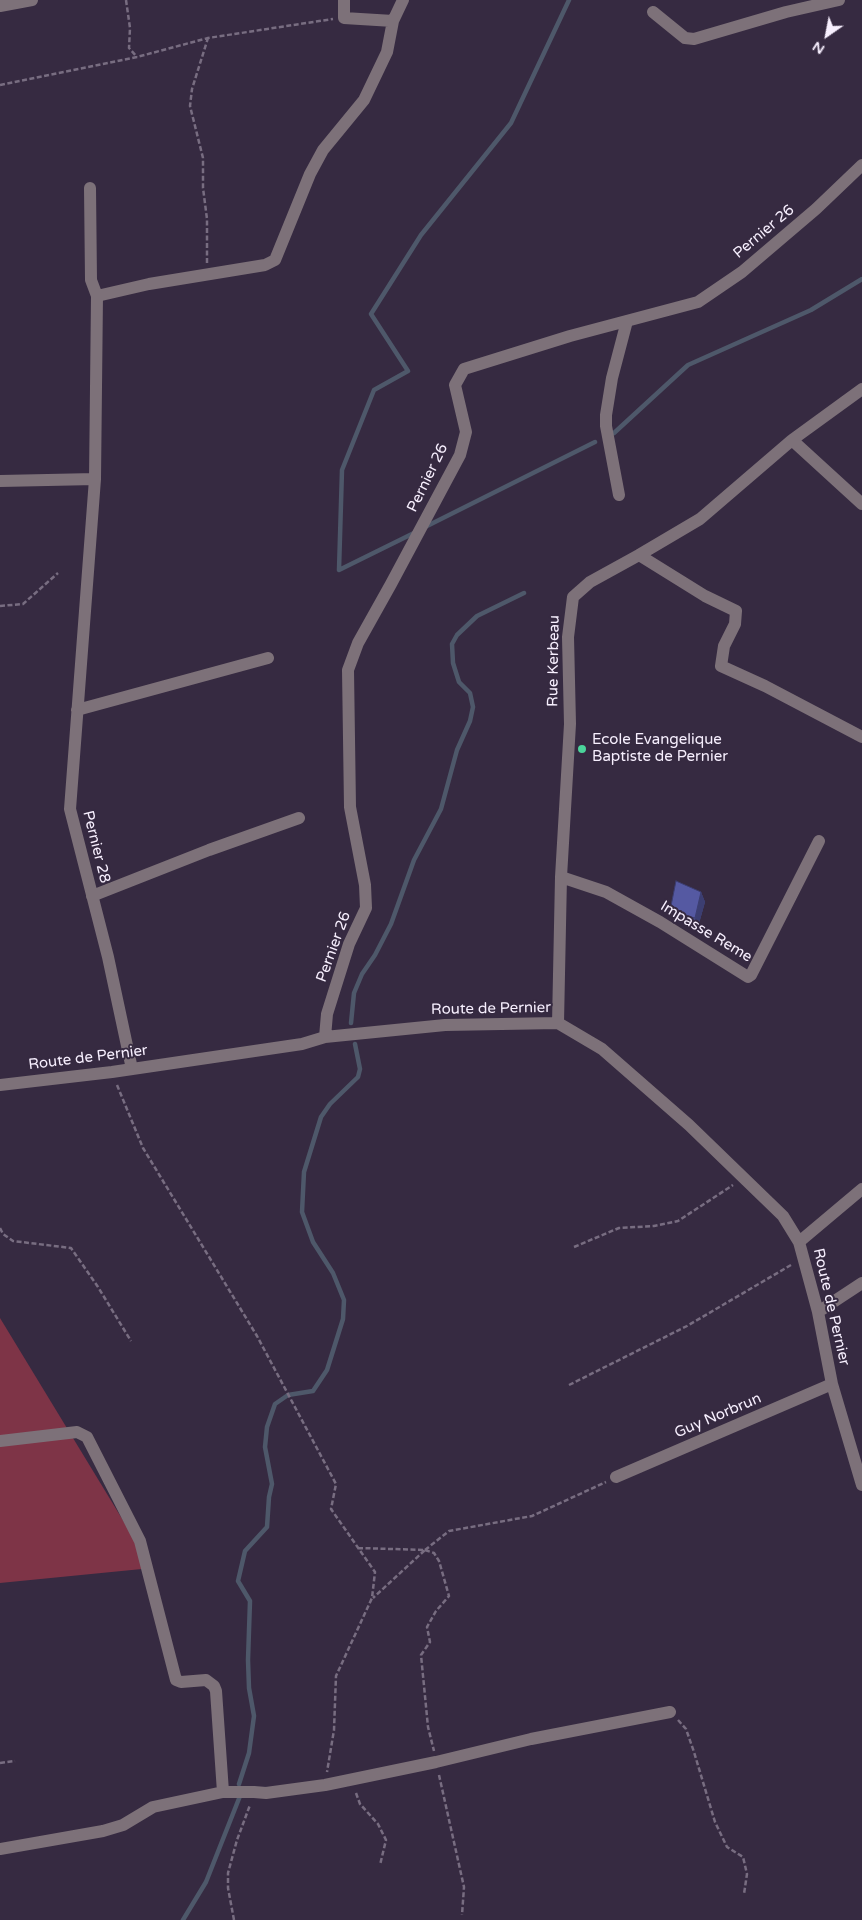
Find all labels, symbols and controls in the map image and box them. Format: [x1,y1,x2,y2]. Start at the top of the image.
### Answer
north arrow [802,10,852,60]
text: N [809,38,828,58]
street label: Pernier 26 [730,201,798,263]
street label: Pernier 26 [404,441,452,515]
street label: Rue Kerbeau [544,615,564,707]
place label: Ecole Evangelique Baptiste de Pernier [592,731,728,766]
marker: Ecole Evangelique Baptiste de Pernier [576,743,588,755]
street label: Pernier 28 [78,809,114,885]
street label: Impasse Reme [657,898,755,966]
street label: Pernier 26 [313,909,355,985]
street label: Route de Pernier [431,999,551,1019]
street label: Route de Pernier [27,1042,149,1074]
street label: Route de Pernier [809,1247,853,1367]
street label: Guy Norbrun [672,1390,764,1442]

